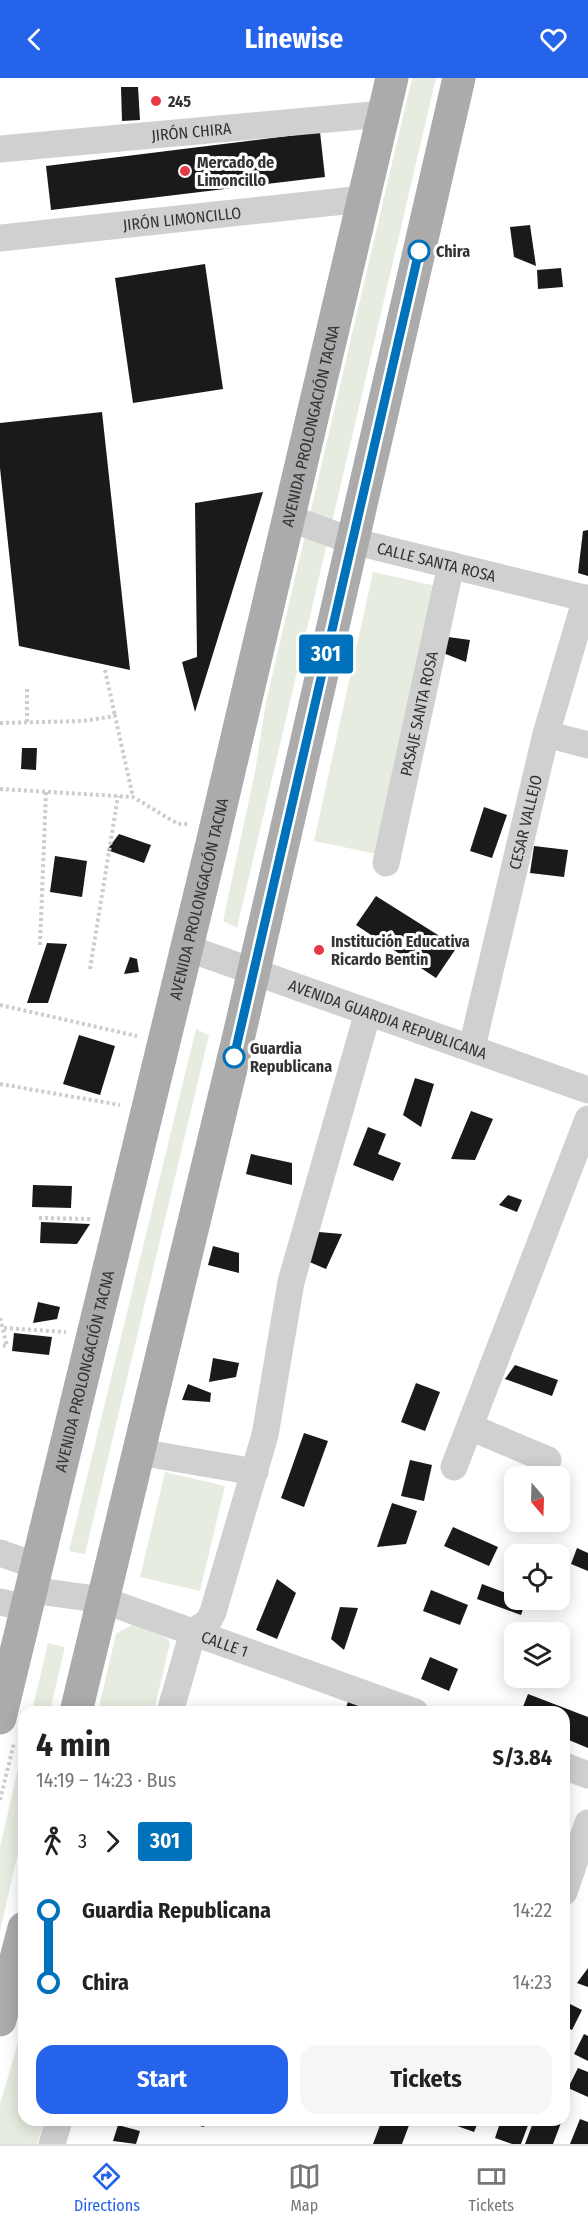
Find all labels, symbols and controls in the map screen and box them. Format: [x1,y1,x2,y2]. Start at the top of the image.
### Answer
icon: back [18,23,51,56]
text: Linewise [245,23,343,55]
icon: heart [537,23,570,56]
place label: 245 [167,92,191,111]
marker: 245 [149,94,163,108]
street label: JIRÓN CHIRA [151,118,232,145]
place label: Mercado de Limoncillo [197,153,274,190]
marker: Mercado de Limoncillo [178,164,192,178]
street label: JIRÓN LIMONCILLO [122,203,242,234]
marker: Chira [408,240,430,262]
place label: Chira [436,242,470,261]
street label: AVENIDA PROLONGACIÓN TACNA [277,322,343,529]
street label: CALLE SANTA ROSA [375,538,498,586]
line badge: 301 [292,634,360,674]
text: 301 [311,641,341,667]
street label: PASAJE SANTA ROSA [396,649,442,778]
street label: CESAR VALLEJO [505,773,546,871]
street label: AVENIDA PROLONGACIÓN TACNA [165,795,232,1001]
place label: Institución Educativa Ricardo Bentin [331,932,470,969]
marker: Institución Educativa Ricardo Bentin [312,943,326,957]
street label: AVENIDA GUARDIA REPUBLICANA [286,975,490,1063]
place label: Guardia Republicana [250,1039,332,1076]
marker: Guardia Republicana [223,1046,245,1068]
street label: AVENIDA PROLONGACIÓN TACNA [51,1268,118,1474]
north arrow [504,1466,570,1532]
map controls [504,1466,570,1688]
button: locate [504,1544,570,1610]
button: layers [504,1622,570,1688]
street label: CALLE 1 [199,1627,251,1661]
text: 4 min [36,1725,111,1765]
text: S/3.84 [493,1744,552,1771]
text: 14:19 – 14:23 · Bus [36,1768,176,1792]
icon: walk [36,1825,69,1858]
icon: forward [96,1825,129,1858]
text: 301 [150,1828,180,1854]
text: 3 [78,1829,87,1853]
text: Guardia Republicana [82,1897,271,1924]
text: 14:22 [513,1898,552,1922]
text: Chira [82,1969,129,1996]
text: 14:23 [512,1970,552,1994]
button: Start [36,2045,288,2114]
button: Tickets [300,2045,552,2114]
tab: Directions [74,2160,140,2215]
tab: Map [288,2160,321,2215]
tab: Tickets [469,2160,514,2215]

